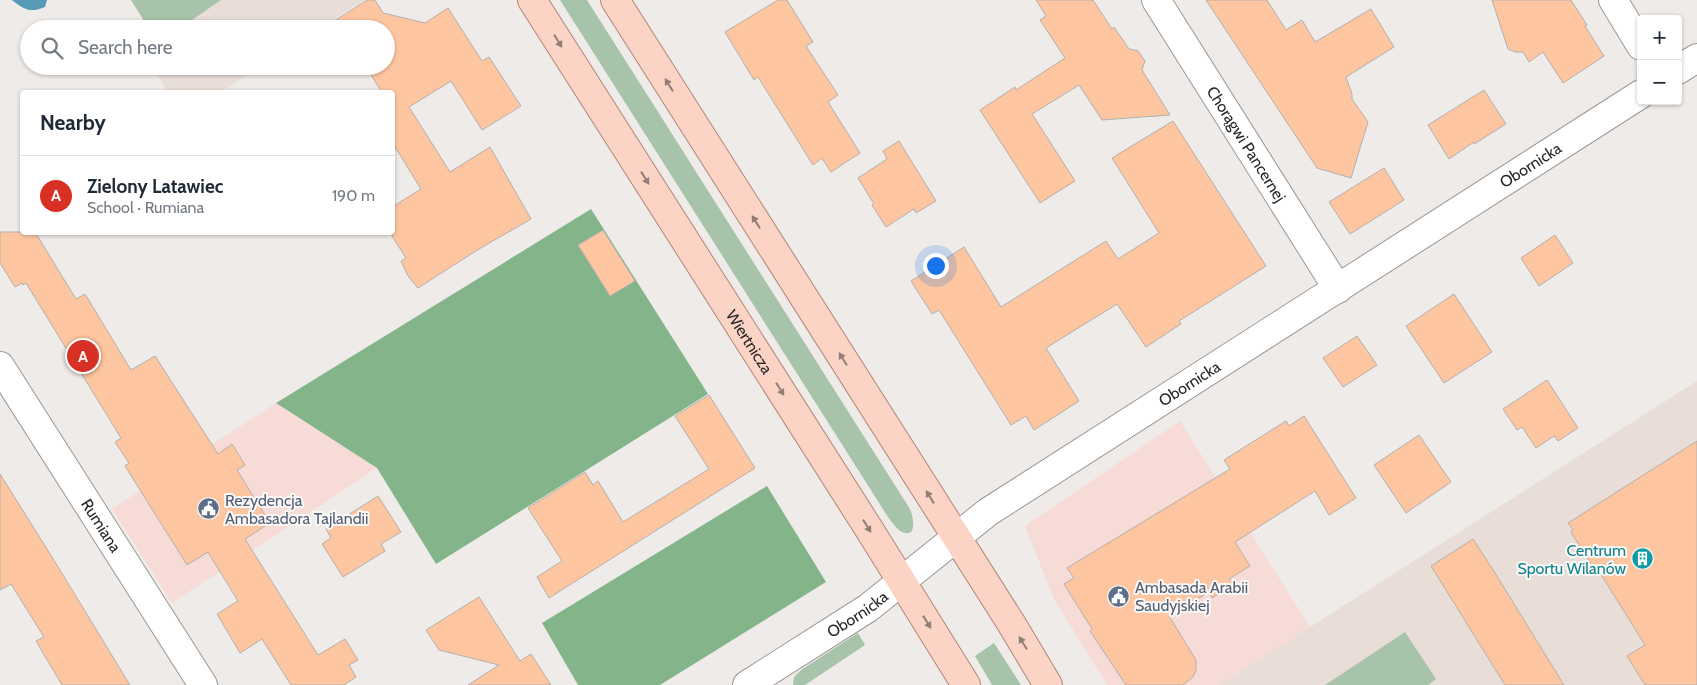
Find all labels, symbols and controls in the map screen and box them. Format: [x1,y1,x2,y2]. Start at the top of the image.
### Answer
map controls [1637,15,1682,105]
button: + [1637,15,1682,60]
search box [20,20,395,75]
icon: search [38,34,66,62]
one-way arrow [553,34,563,48]
text: Search here [78,36,172,59]
button: − [1637,60,1682,105]
one-way arrow [664,78,674,91]
street label: Chorągwi Pancernej [1203,82,1290,205]
text: Nearby [40,110,106,135]
street label: Obornicka [1496,138,1565,192]
one-way arrow [641,172,650,185]
text: Zielony Latawiec [87,175,223,198]
text: A [51,186,61,205]
text: 190 m [332,186,375,205]
text: School · Rumiana [87,198,204,217]
one-way arrow [751,215,761,229]
your location [923,253,949,279]
street label: Wiertnicza [722,306,777,377]
pin: A [67,337,99,375]
one-way arrow [838,353,848,366]
street label: Obornicka [1155,356,1224,410]
one-way arrow [775,382,785,396]
one-way arrow [925,490,935,503]
place label: Rezydencja Ambasadora Tajlandii [225,491,368,528]
street label: Rumiana [77,495,126,556]
public building icon: Rezydencja Ambasadora Tajlandii [197,497,221,521]
one-way arrow [862,519,872,533]
place label: Centrum Sportu Wilanów [1517,541,1626,578]
building icon: Centrum Sportu Wilanów [1630,547,1654,571]
place label: Ambasada Arabii Saudyjskiej [1135,578,1248,615]
public building icon: Ambasada Arabii Saudyjskiej [1107,584,1131,608]
street label: Obornicka [823,586,892,641]
one-way arrow [923,615,932,628]
one-way arrow [1018,637,1028,650]

